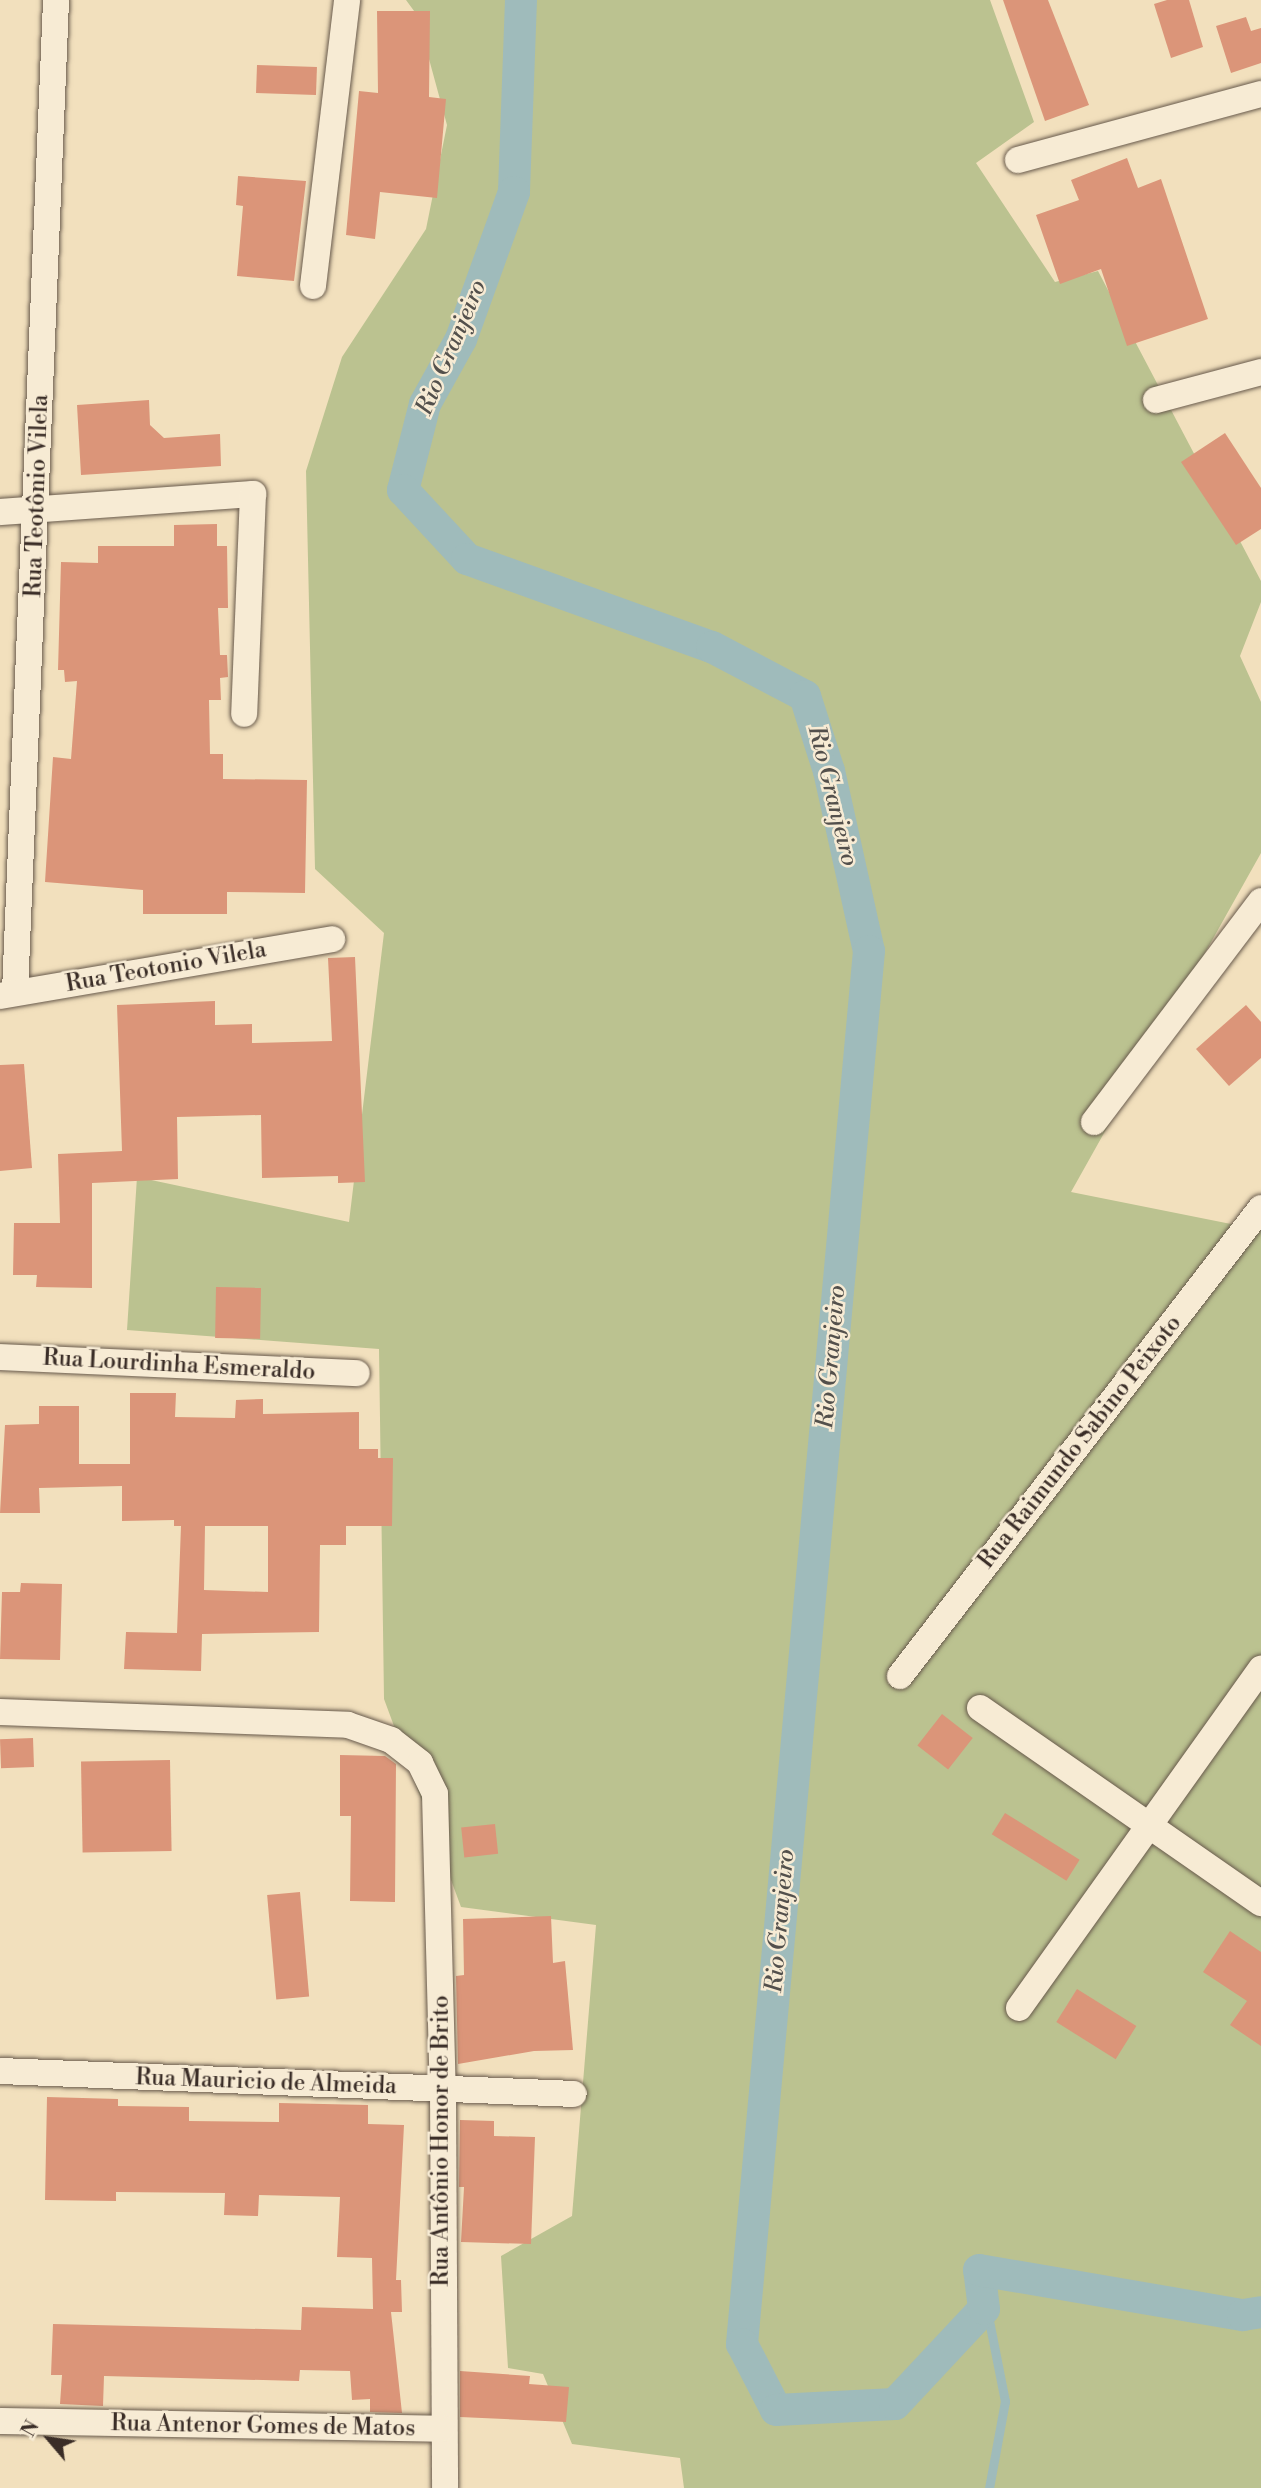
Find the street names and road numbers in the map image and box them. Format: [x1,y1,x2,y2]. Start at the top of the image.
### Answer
street label: Rua Teotônio Vilela [20,394,54,598]
street label: Rua Teotonio Vilela [64,936,268,998]
street label: Rua Raimundo Sabino Peixoto [973,1310,1187,1574]
street label: Rua Lourdinha Esmeraldo [42,1344,316,1386]
street label: Rua Antônio Honor de Brito [427,1995,455,2287]
street label: Rua Mauricio de Almeida [135,2064,397,2100]
street label: Rua Antenor Gomes de Matos [111,2410,415,2442]

